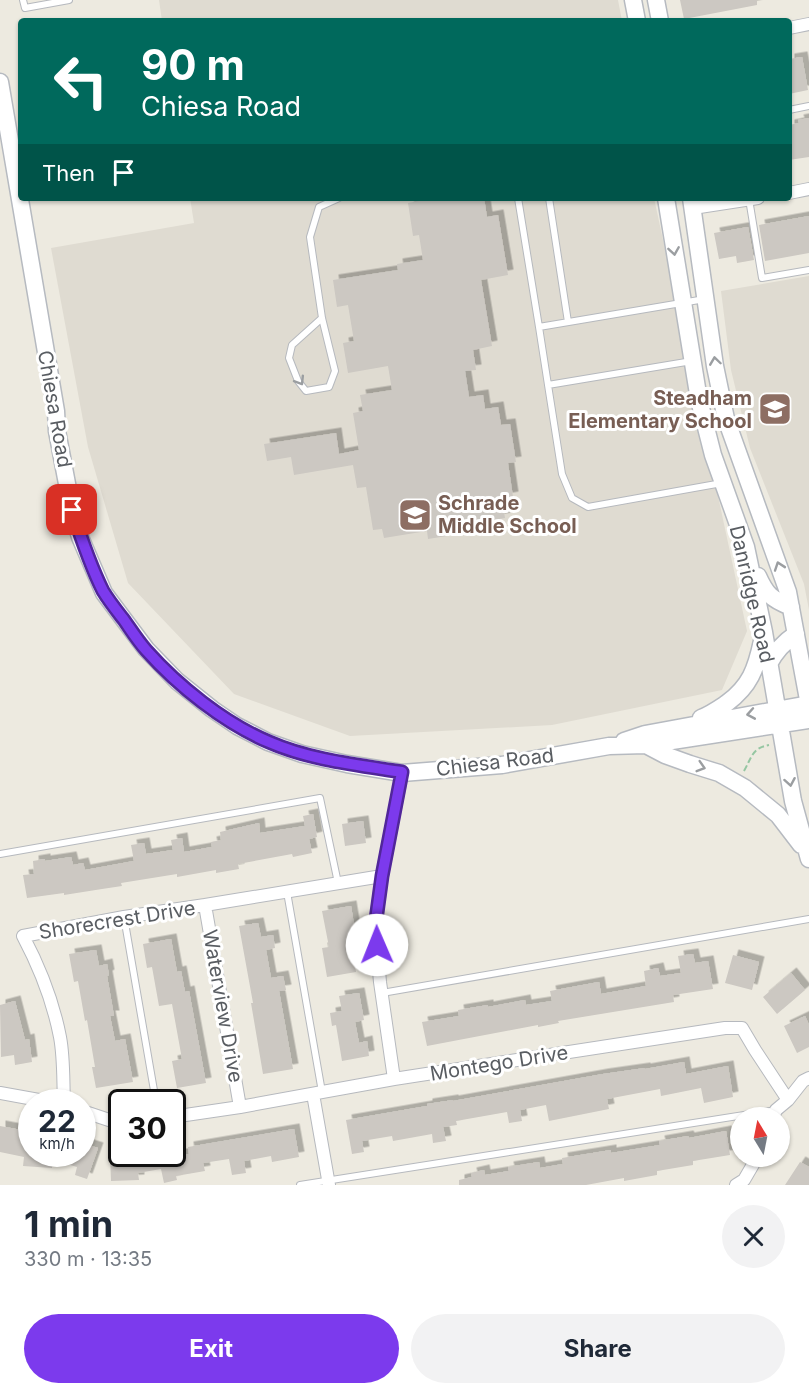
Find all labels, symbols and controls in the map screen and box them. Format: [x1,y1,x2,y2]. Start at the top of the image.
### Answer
text: 90 m [141,39,245,90]
icon: left [42,42,120,120]
text: Chiesa Road [141,90,301,123]
icon: arrive [107,156,140,189]
text: Then [42,160,95,186]
one-way arrow [667,245,680,255]
street label: Chiesa Road [33,349,77,469]
one-way arrow [709,356,721,365]
one-way arrow [293,375,304,385]
place label: Steadham Elementary School [568,386,752,433]
school or university icon: Steadham Elementary School [757,391,793,427]
pin [46,484,97,535]
place label: Schrade Middle School [438,491,577,538]
icon: arrive [55,493,88,526]
school or university icon: Schrade Middle School [397,497,433,533]
street label: Danridge Road [725,523,779,665]
one-way arrow [773,561,786,572]
one-way arrow [747,708,756,720]
street label: Chiesa Road [435,743,555,781]
one-way arrow [695,760,706,772]
one-way arrow [783,777,795,787]
street label: Shorecrest Drive [37,896,197,944]
position arrow [345,913,409,977]
street label: Waterview Drive [198,928,248,1084]
street label: Montego Drive [428,1040,570,1086]
speed limit sign: 30 [108,1089,186,1167]
text: 22 [38,1103,76,1139]
north arrow [730,1107,790,1167]
map controls [730,1107,790,1167]
text: km/h [39,1134,75,1153]
text: 1 min [24,1202,113,1246]
button: close [722,1205,785,1268]
text: 330 m · 13:35 [24,1247,152,1271]
button: Exit [24,1314,399,1383]
button: Share [411,1314,785,1383]

